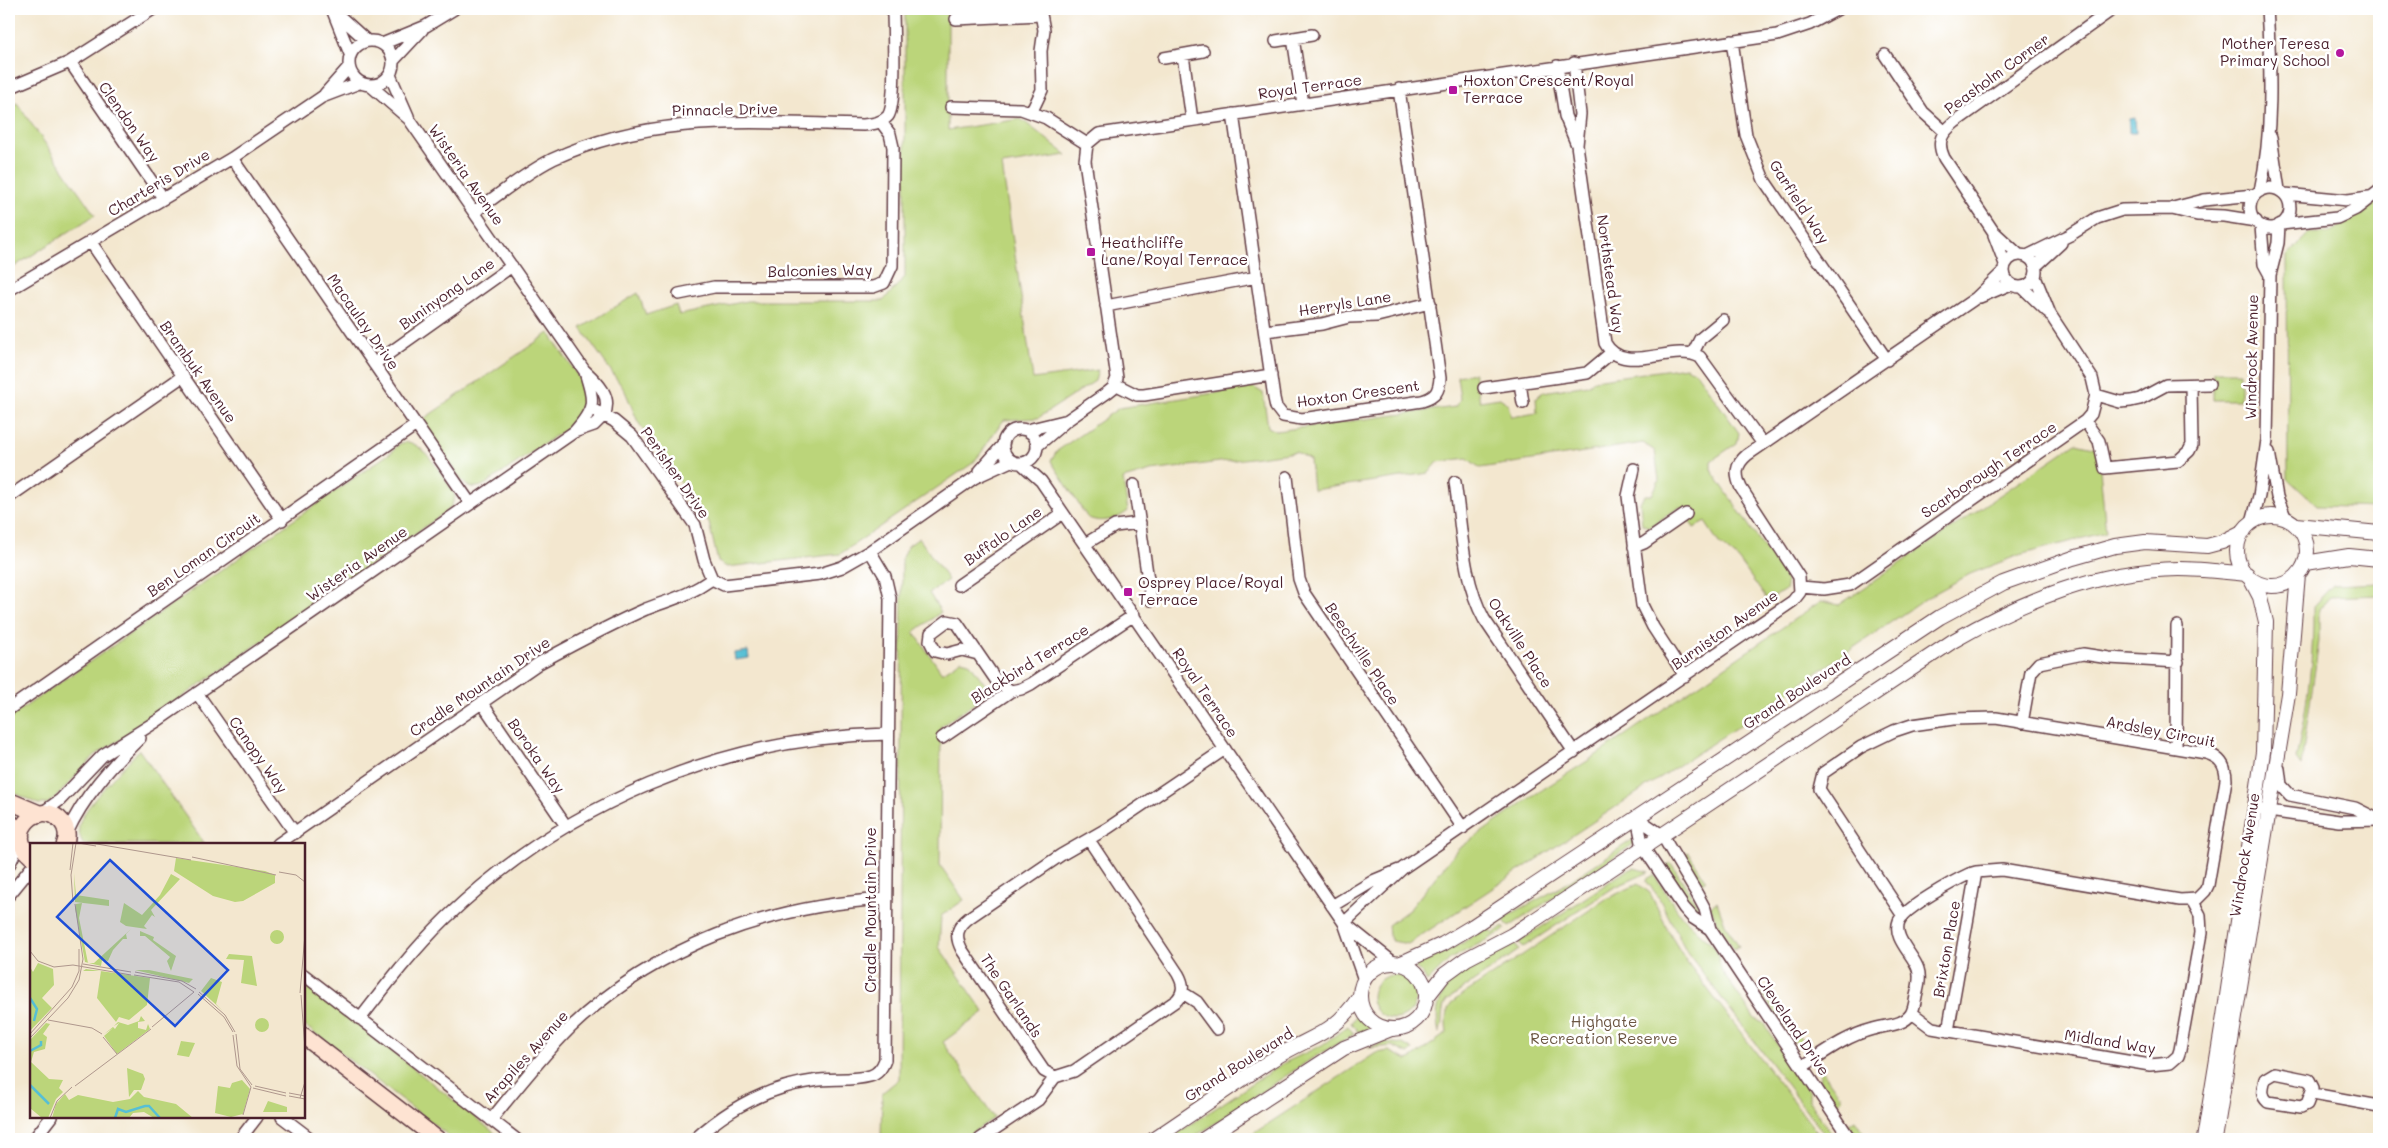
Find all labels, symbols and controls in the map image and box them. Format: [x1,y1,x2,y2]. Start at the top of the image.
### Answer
street label: Peasholm Corner [1940,28,2053,118]
place label: Mother Teresa Primary School [2220,33,2330,70]
marker: Mother Teresa Primary School [2334,47,2346,59]
street label: Royal Terrace [1257,69,1363,103]
place label: Hoxton Crescent/Royal Terrace [1463,70,1634,107]
street label: Clendon Way [95,77,165,166]
marker: Hoxton Crescent/Royal Terrace [1447,84,1459,96]
street label: Pinnacle Drive [672,98,778,120]
street label: Wisteria Avenue [424,120,509,229]
street label: Charteris Drive [104,144,213,221]
street label: Garfield Way [1765,156,1834,247]
street label: Northstead Way [1593,213,1629,335]
place label: Heathcliffe Lane/Royal Terrace [1101,232,1248,269]
marker: Heathcliffe Lane/Royal Terrace [1085,246,1097,258]
street label: Buninyong Lane [395,253,498,334]
street label: Balconies Way [767,259,873,281]
street label: Macaulay Drive [323,269,404,373]
street label: Herryls Lane [1297,286,1393,320]
street label: Windrock Avenue [2240,294,2262,420]
street label: Brambuk Avenue [156,316,242,427]
street label: Hoxton Crescent [1295,375,1420,412]
street label: Scarborough Terrace [1917,416,2060,522]
street label: Perisher Drive [637,423,715,522]
street label: Buffalo Lane [959,501,1045,569]
street label: Ben Loman Circuit [143,508,264,601]
street label: Wisteria Avenue [302,521,411,606]
place label: Osprey Place/Royal Terrace [1138,572,1284,609]
street label: Burniston Avenue [1667,585,1782,673]
marker: Osprey Place/Royal Terrace [1122,586,1134,598]
street label: Oakville Place [1484,594,1557,691]
street label: Beechville Place [1321,598,1405,709]
street label: Blackbird Terrace [967,619,1092,707]
street label: Cradle Mountain Drive [405,632,554,741]
street label: Royal Terrace [1168,644,1243,741]
street label: Grand Boulevard [1739,649,1854,733]
street label: Ardsley Circuit [2105,711,2218,751]
street label: Canopy Way [225,712,293,797]
street label: Boroka Way [504,714,570,797]
street label: Windrock Avenue [2224,791,2264,918]
street label: Cradle Mountain Drive [860,827,880,993]
inset map [30,843,305,1118]
street label: Brixton Place [1928,899,1964,999]
street label: The Garlands [976,950,1047,1041]
street label: Cleveland Drive [1753,972,1835,1079]
street label: Arapiles Avenue [478,1006,572,1107]
park label: Highgate Recreation Reserve [1530,1011,1678,1048]
street label: Grand Boulevard [1180,1023,1297,1106]
street label: Midland Way [2063,1024,2157,1058]

